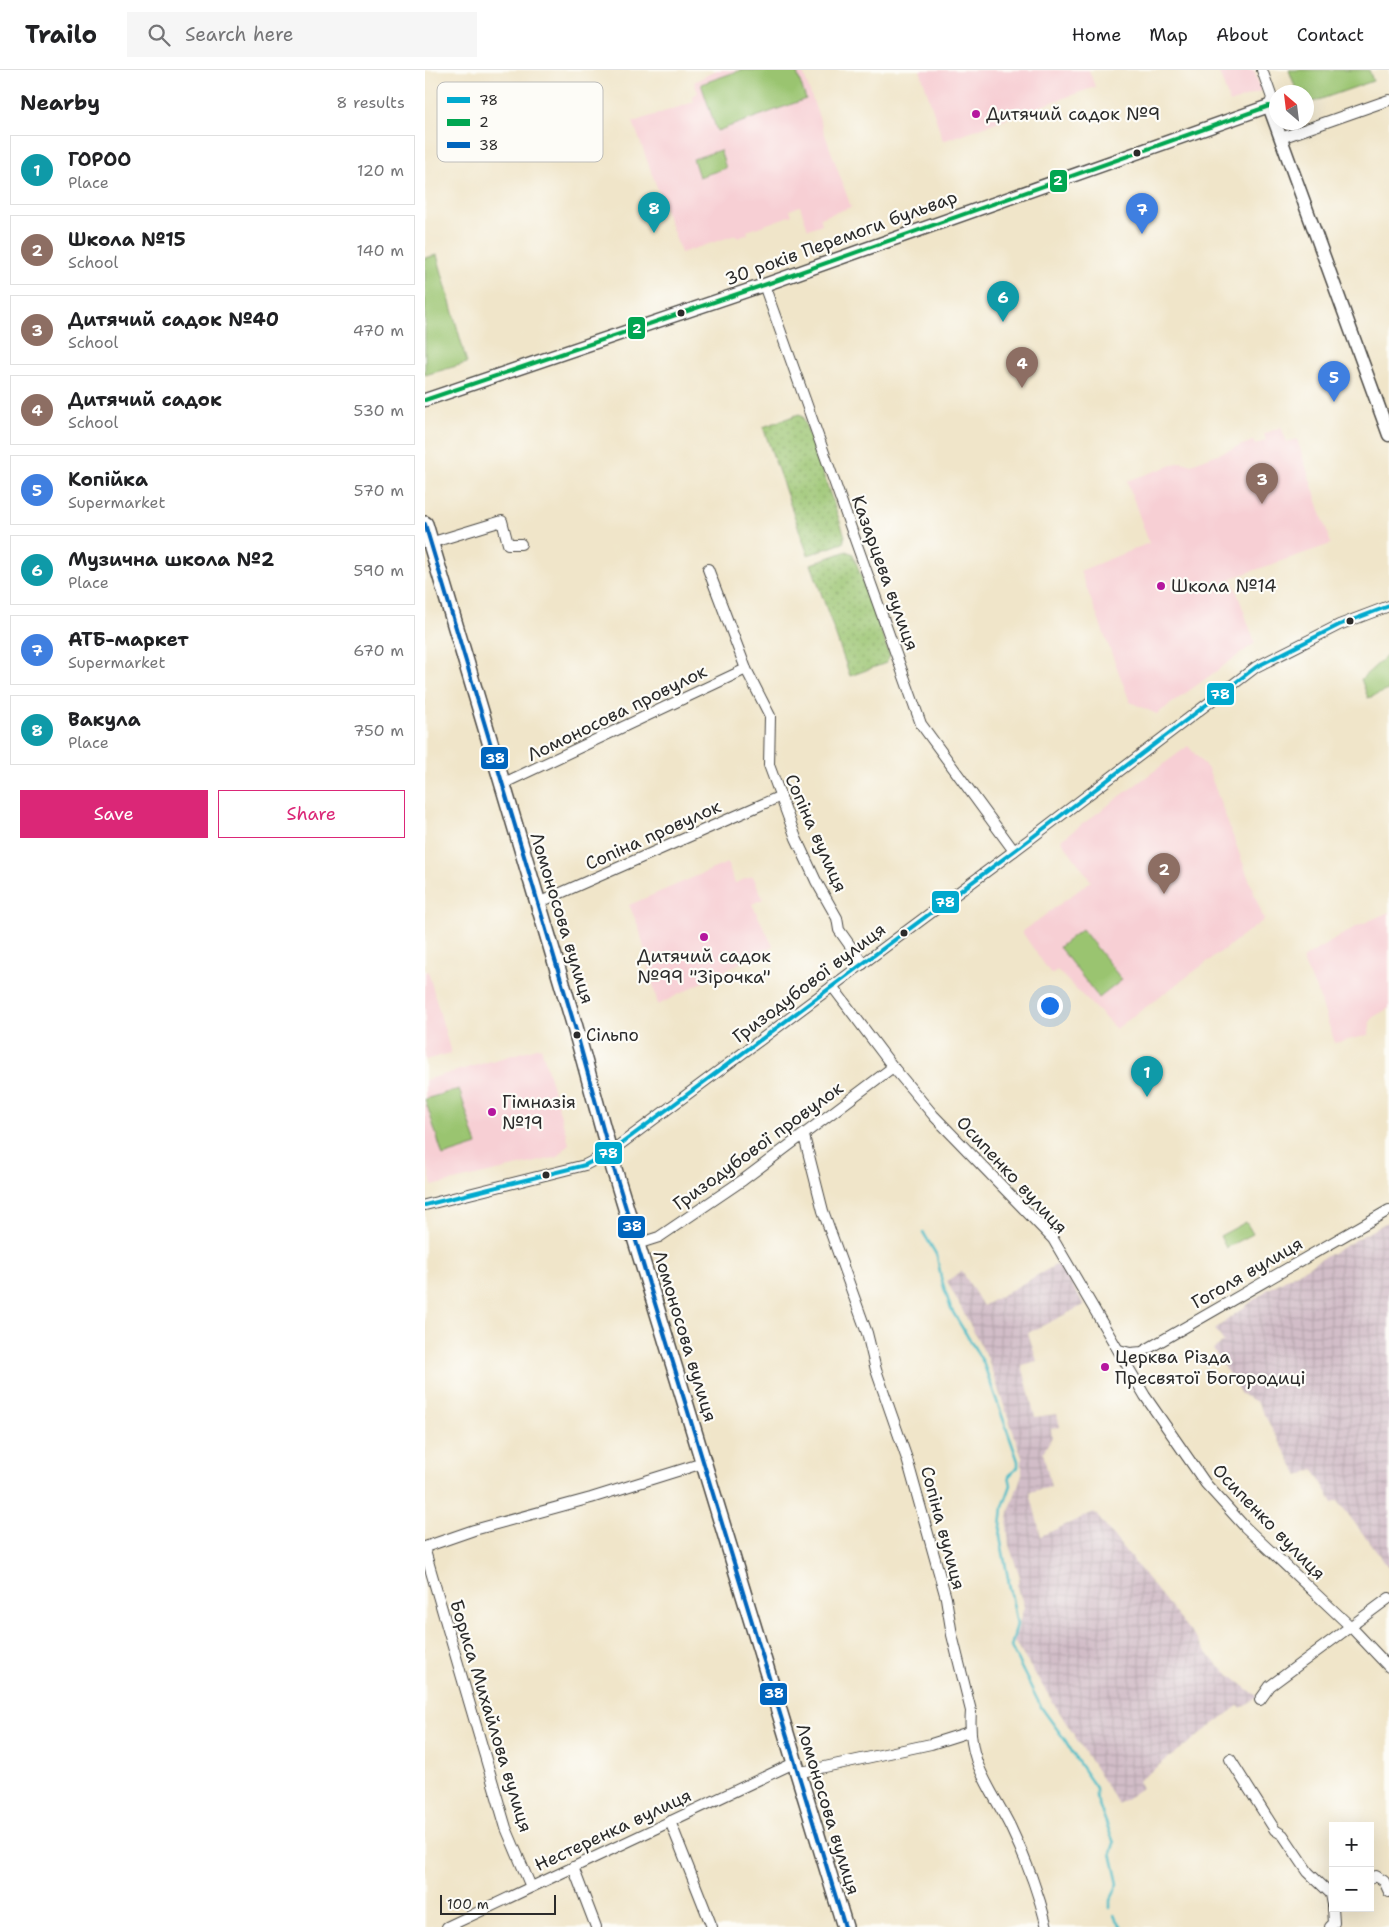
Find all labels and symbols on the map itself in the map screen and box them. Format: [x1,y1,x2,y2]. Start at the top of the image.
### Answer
legend [437,82,603,162]
north arrow [1269,85,1314,130]
text: 78 [479,91,498,109]
place label: Дитячий садок №9 [986,102,1160,126]
marker: Дитячий садок №9 [970,108,982,120]
text: 2 [479,113,489,131]
text: 38 [479,136,498,154]
unlabelled marker [1132,148,1142,158]
line badge: 2 [1049,169,1068,193]
text: 2 [1053,171,1063,189]
street label: 30 років Перемоги бульвар [721,185,961,291]
pin: 8 [638,192,670,233]
pin: 7 [1126,193,1158,234]
pin: 6 [987,281,1019,322]
unlabelled marker [676,308,686,318]
line badge: 2 [627,316,646,340]
text: 2 [632,319,642,337]
pin: 4 [1006,347,1038,388]
pin: 5 [1318,361,1350,402]
pin: 3 [1246,463,1278,504]
street label: Казарцева вулиця [846,492,924,654]
place label: Школа №14 [1171,574,1277,598]
marker: Школа №14 [1155,580,1167,592]
unlabelled marker [1345,616,1355,626]
street label: Ломоносова провулок [523,659,711,767]
line badge: 78 [1206,682,1235,706]
text: 78 [1210,685,1230,703]
line badge: 38 [480,746,509,770]
text: 38 [485,749,505,767]
street label: Сопіна вулиця [779,770,853,896]
street label: Сопіна провулок [581,794,725,876]
street label: Ломоносова вулиця [525,829,599,1007]
pin: 2 [1148,853,1180,894]
line badge: 78 [931,890,960,914]
text: 78 [935,893,955,911]
street label: Гризодубової вулиця [728,918,890,1048]
unlabelled marker [899,928,909,938]
marker: Дитячий садок №99 "Зірочка" [698,931,710,943]
place label: Дитячий садок №99 "Зірочка" [637,944,771,989]
your location [1037,993,1063,1019]
place label: Сільпо [586,1024,639,1046]
marker: Сільпо [572,1030,582,1040]
pin: 1 [1131,1056,1163,1097]
street label: Гризодубової провулок [668,1076,848,1216]
place label: Гімназія №19 [502,1090,576,1135]
marker: Гімназія №19 [486,1106,498,1118]
street label: Осипенко вулиця [951,1111,1073,1239]
line badge: 78 [594,1141,623,1165]
text: 78 [598,1144,618,1162]
unlabelled marker [541,1170,551,1180]
line badge: 38 [617,1215,646,1239]
text: 38 [622,1217,642,1235]
street label: Гоголя вулиця [1187,1231,1307,1315]
street label: Ломоносова вулиця [648,1247,722,1425]
place label: Церква Різда Пресвятої Богородиці [1115,1345,1306,1390]
marker: Церква Різда Пресвятої Богородиці [1099,1361,1111,1373]
street label: Осипенко вулиця [1207,1459,1331,1585]
street label: Сопіна вулиця [915,1464,971,1592]
street label: Бориса Михайлова вулиця [444,1597,538,1835]
line badge: 38 [759,1682,788,1706]
text: 38 [764,1684,784,1702]
street label: Ломоносова вулиця [791,1720,865,1898]
street label: Нестеренка вулиця [531,1783,695,1877]
scale bar [440,1892,556,1915]

